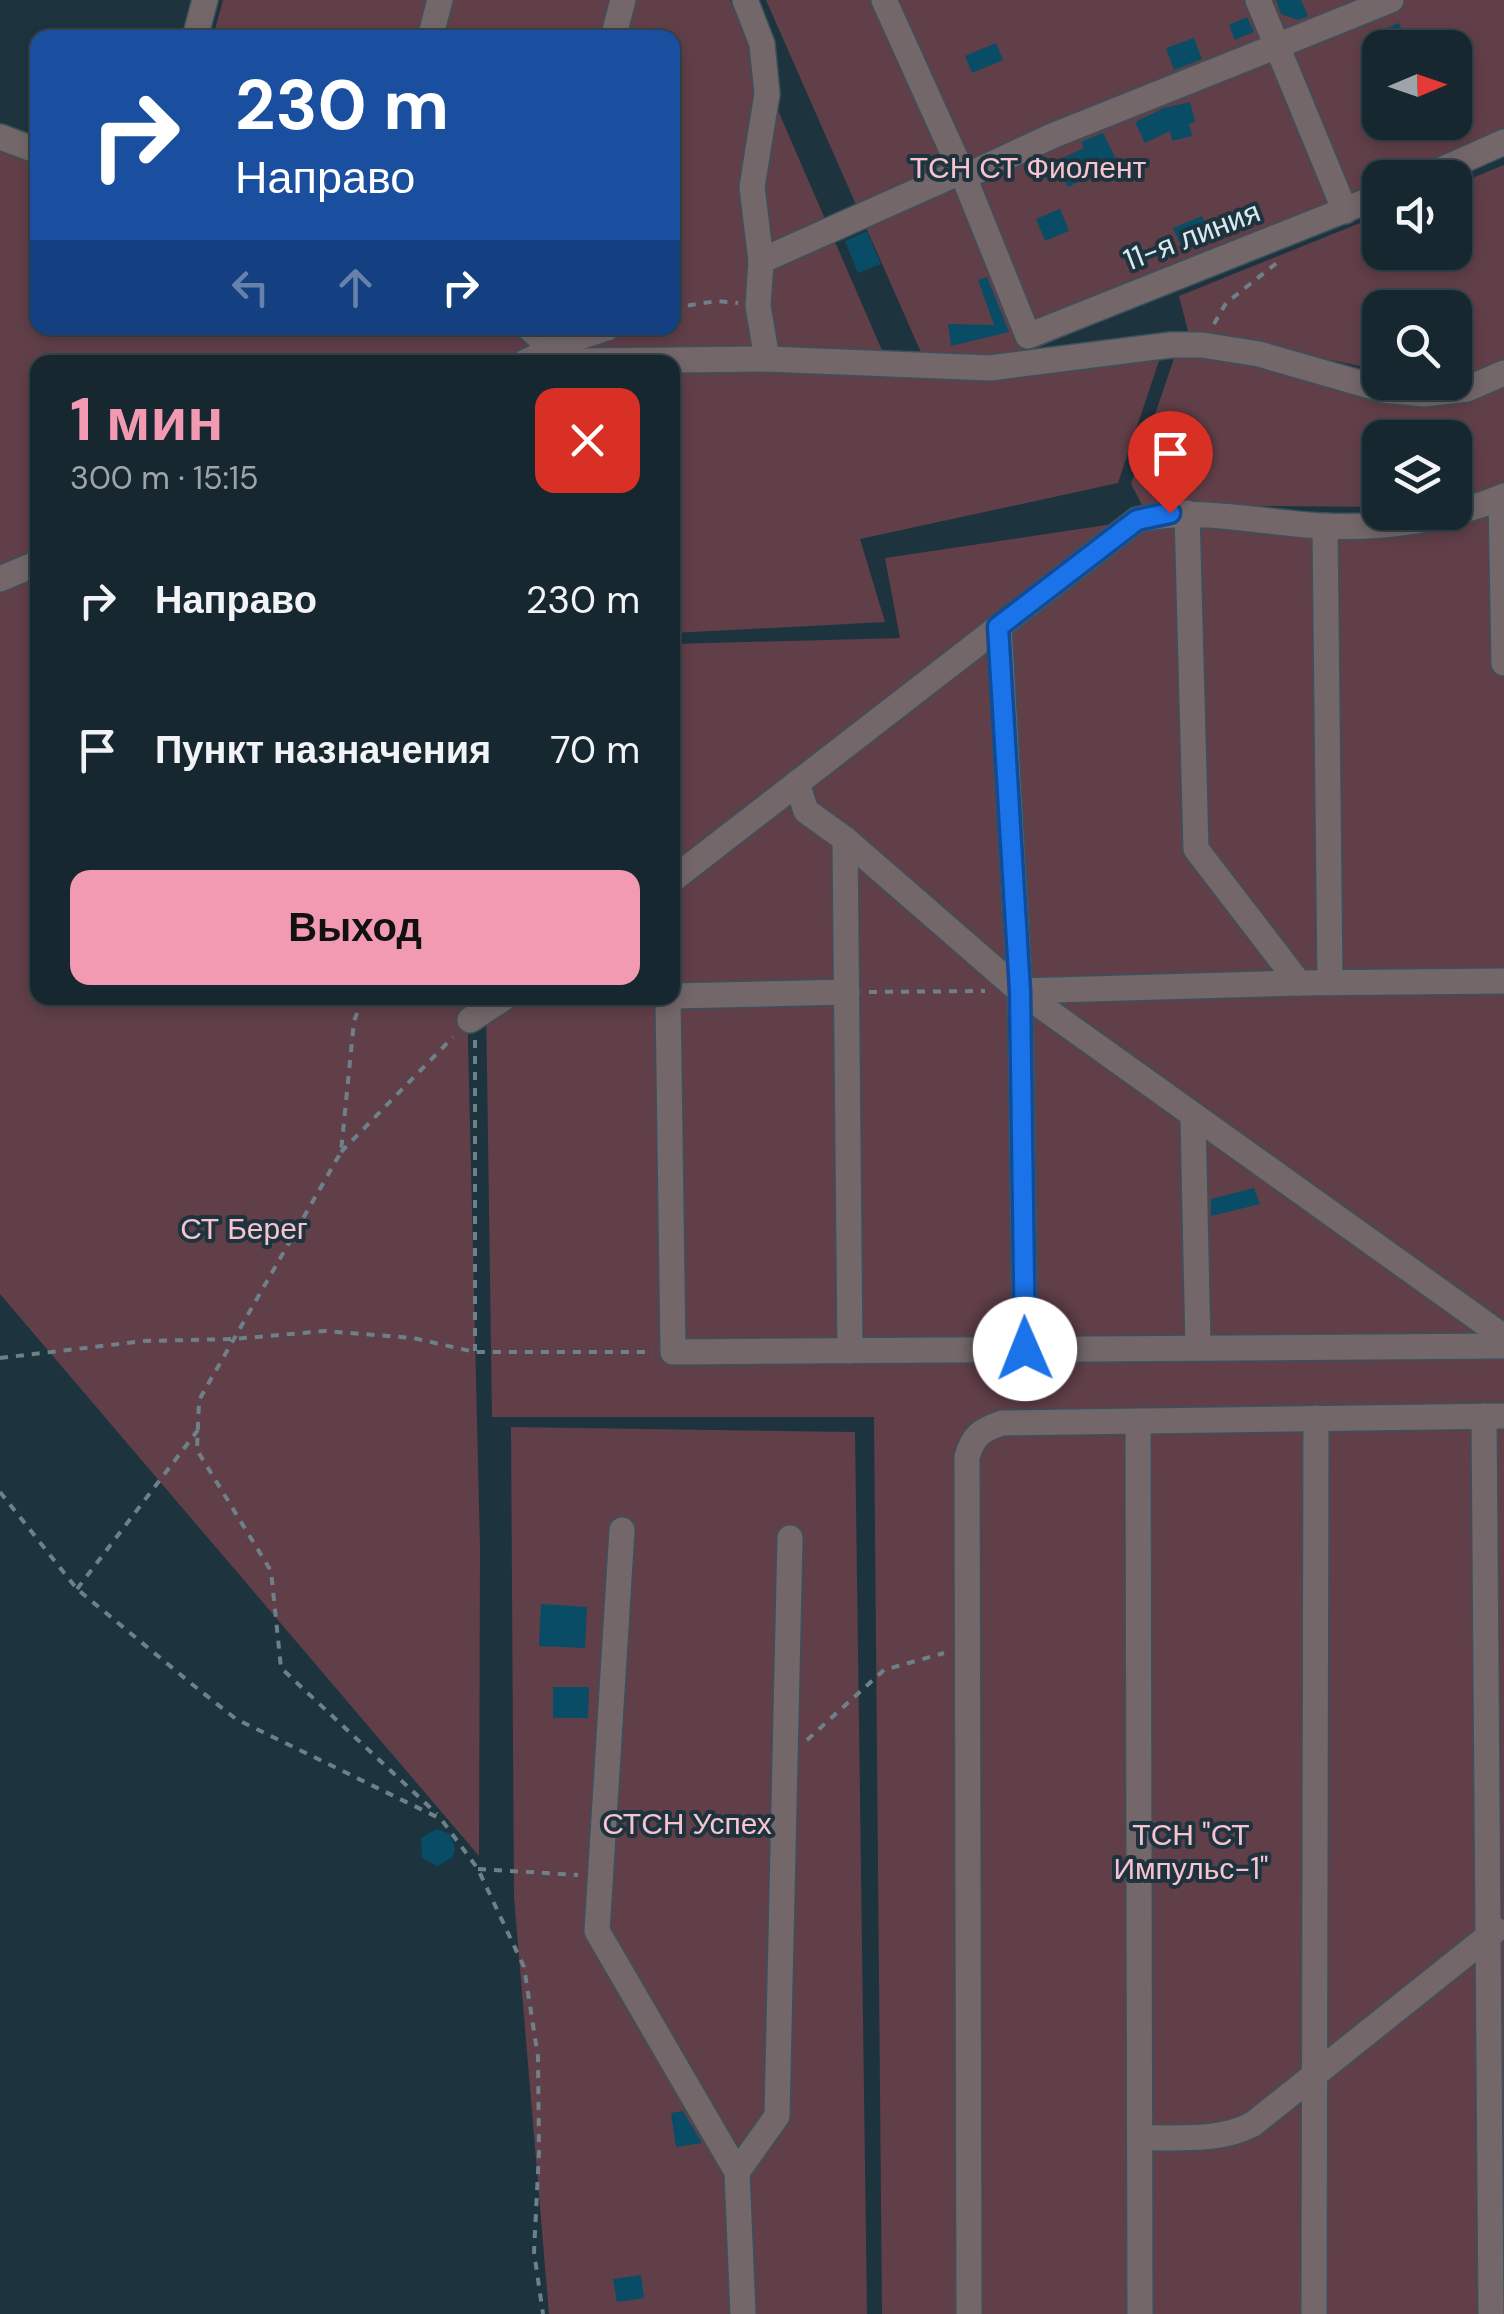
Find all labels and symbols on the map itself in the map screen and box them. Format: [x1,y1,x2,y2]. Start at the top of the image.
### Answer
north arrow [1362,30,1472,140]
park label: ТСН СТ Фиолент [910,148,1147,187]
street label: 11-я линия [1118,192,1266,279]
pin [1128,411,1213,514]
park label: СТ Берег [180,1209,308,1248]
position arrow [973,1297,1077,1401]
park label: СТСН Успех [602,1804,772,1843]
park label: ТСН "СТ Импульс-1" [1113,1815,1269,1888]

